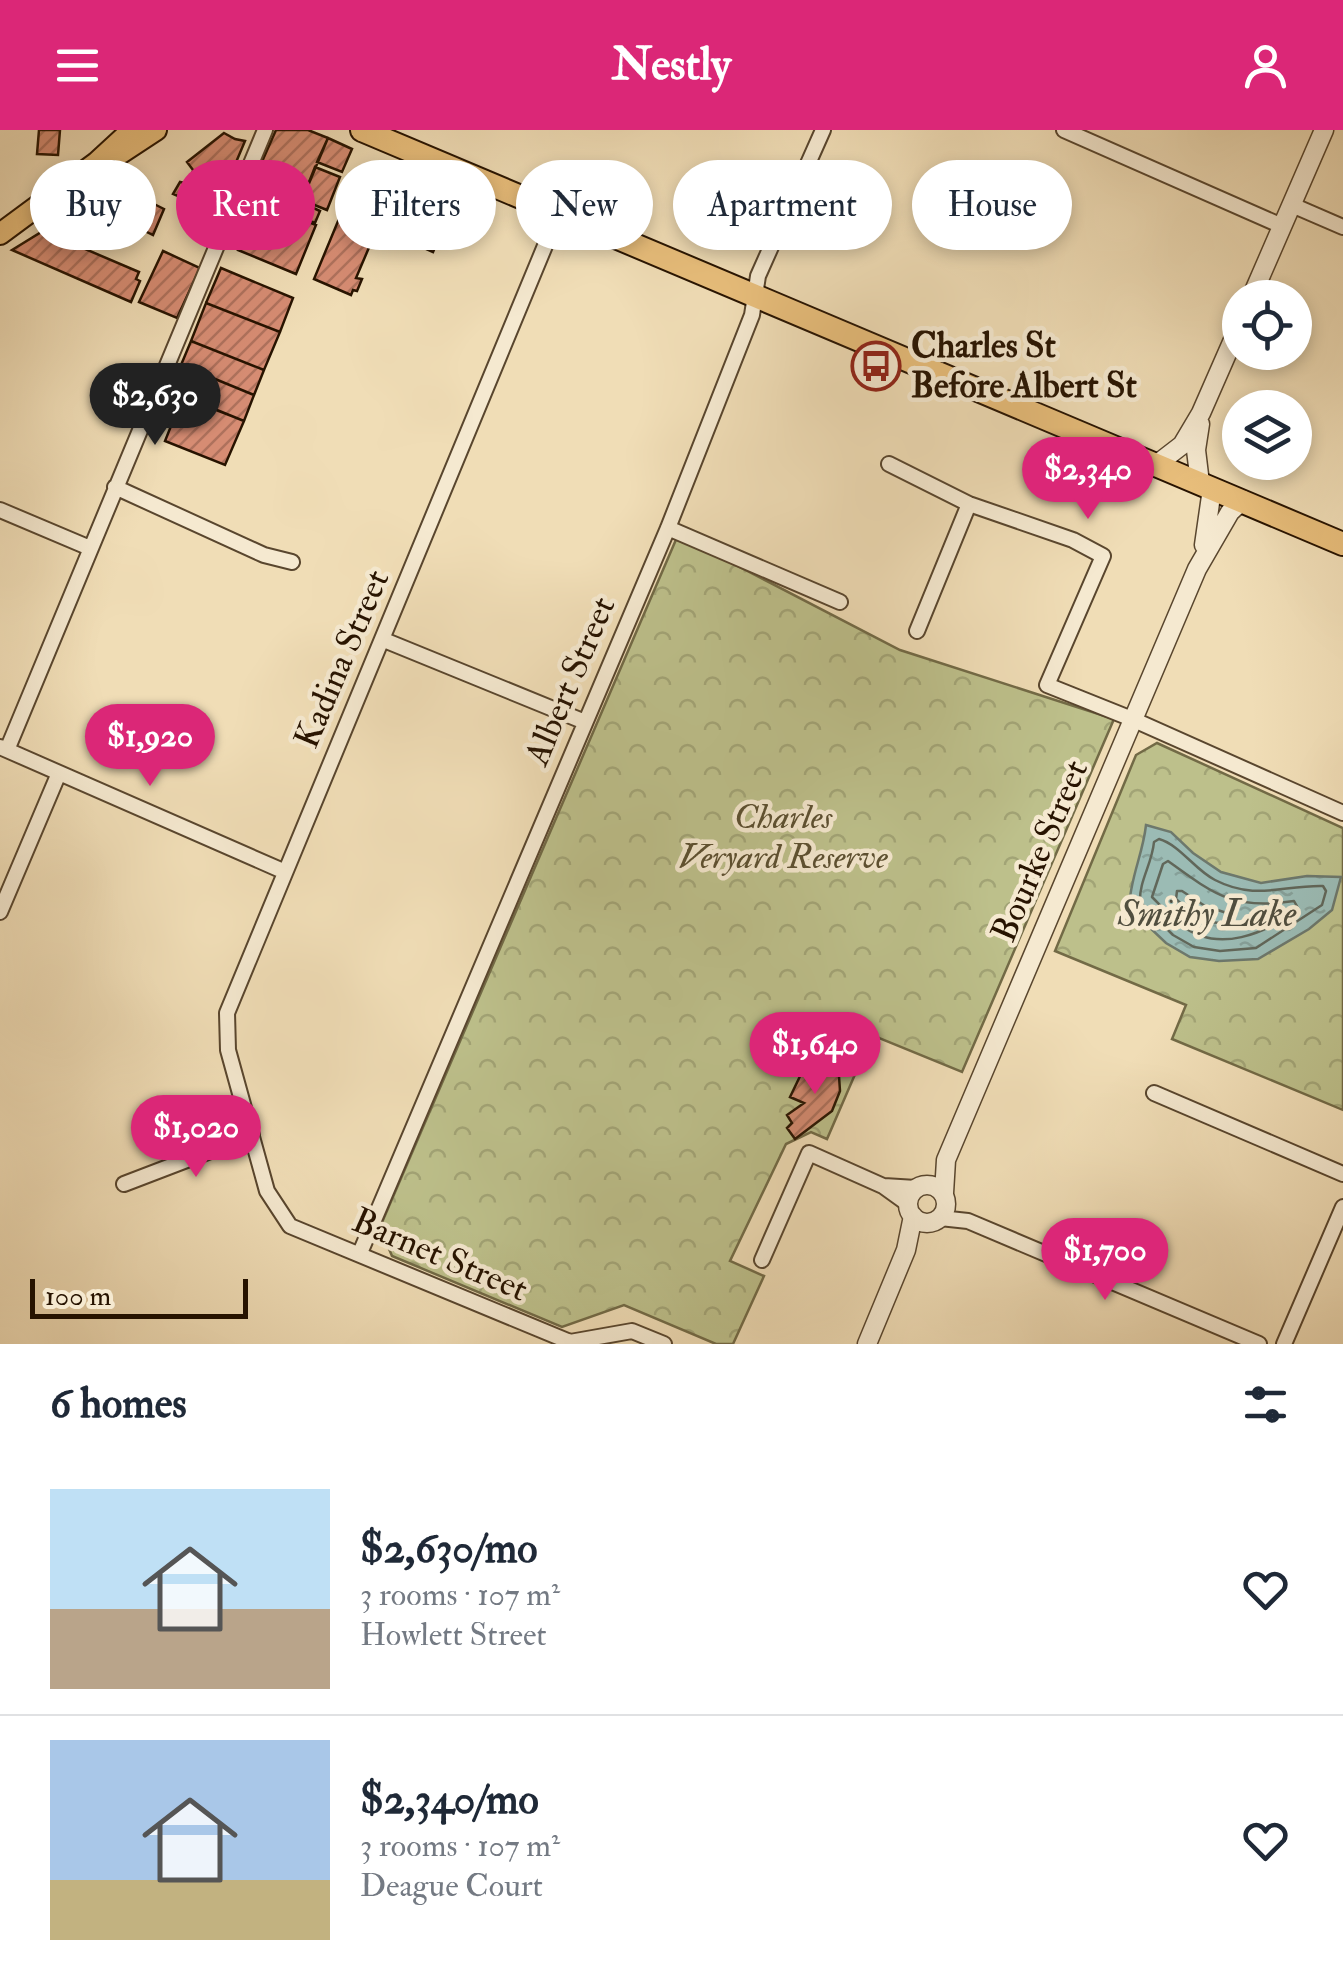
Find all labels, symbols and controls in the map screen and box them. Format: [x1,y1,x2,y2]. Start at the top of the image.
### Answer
text: Nestly [612,37,731,93]
icon: menu [50,38,105,93]
icon: person [1238,38,1293,93]
chip: Buy [30,160,156,250]
chip: Rent [176,160,315,250]
chip: Filters [335,160,496,250]
chip: New [516,160,653,250]
chip: Apartment [673,160,892,250]
chip: House [912,160,1072,250]
map controls [1222,280,1312,480]
button: locate [1222,280,1312,370]
place label: Charles St Before Albert St [911,324,1138,408]
bus stop icon: Charles St Before Albert St [850,340,902,392]
pin: $2,630 [74,363,236,448]
text: $2,630 [112,375,198,415]
button: layers [1222,390,1312,480]
pin: $2,340 [1007,437,1169,522]
text: $2,340 [1044,449,1132,489]
street label: Kadina Street [285,563,399,755]
street label: Albert Street [514,590,625,773]
pin: $1,920 [69,704,231,789]
text: $1,920 [107,716,193,756]
street label: Bourke Street [982,753,1098,949]
park label: Charles Veryard Reserve [678,795,888,879]
water label: Smithy Lake [1117,890,1297,938]
pin: $1,640 [734,1012,896,1097]
text: $1,640 [772,1024,858,1064]
pin: $1,020 [115,1095,277,1180]
text: $1,020 [153,1107,239,1147]
street label: Barnet Street [346,1198,534,1312]
pin: $1,700 [1024,1218,1186,1303]
text: $1,700 [1063,1230,1147,1270]
scale bar [30,1274,248,1318]
text: 100 m [45,1279,111,1314]
icon: filters [1238,1377,1293,1432]
text: 6 homes [50,1378,187,1430]
text: $2,630/mo [360,1523,537,1575]
icon: home [130,1529,250,1649]
icon: heart [1238,1562,1293,1617]
text: 3 rooms · 107 m² [360,1575,560,1615]
text: Howlett Street [360,1615,547,1655]
text: $2,340/mo [360,1774,539,1826]
icon: home [130,1780,250,1900]
icon: heart [1238,1813,1293,1868]
text: 3 rooms · 107 m² [360,1826,560,1866]
text: Deague Court [360,1866,543,1906]

